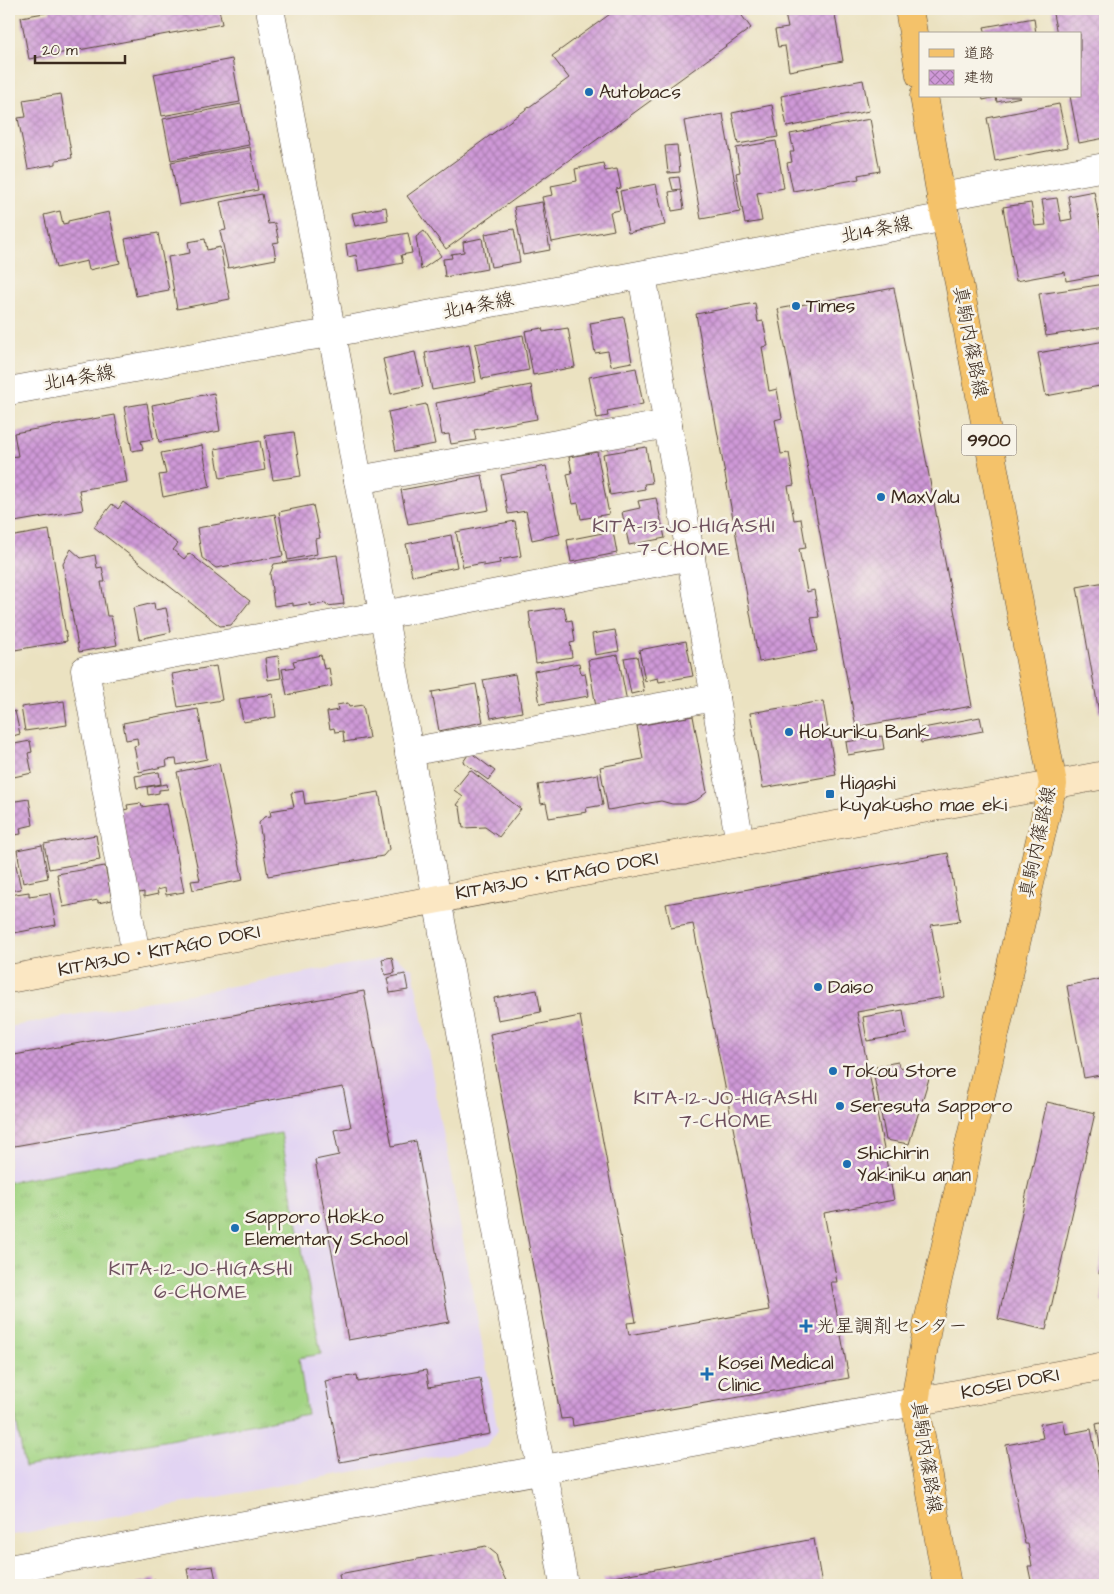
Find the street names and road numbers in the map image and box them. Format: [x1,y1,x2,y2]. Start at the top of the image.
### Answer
street label: 北14条線 [838,210,914,250]
street label: 真駒内篠路線 [946,283,994,401]
street label: 北14条線 [440,286,516,326]
street label: 北14条線 [41,358,117,398]
road number: 9900 [962,424,1016,456]
street label: 真駒内篠路線 [1013,783,1063,901]
street label: KITA13JO・KITAGO DORI [453,845,661,907]
street label: KITA13JO・KITAGO DORI [56,918,262,984]
street label: KOSEI DORI [959,1361,1061,1407]
street label: 真駒内篠路線 [904,1399,948,1515]

